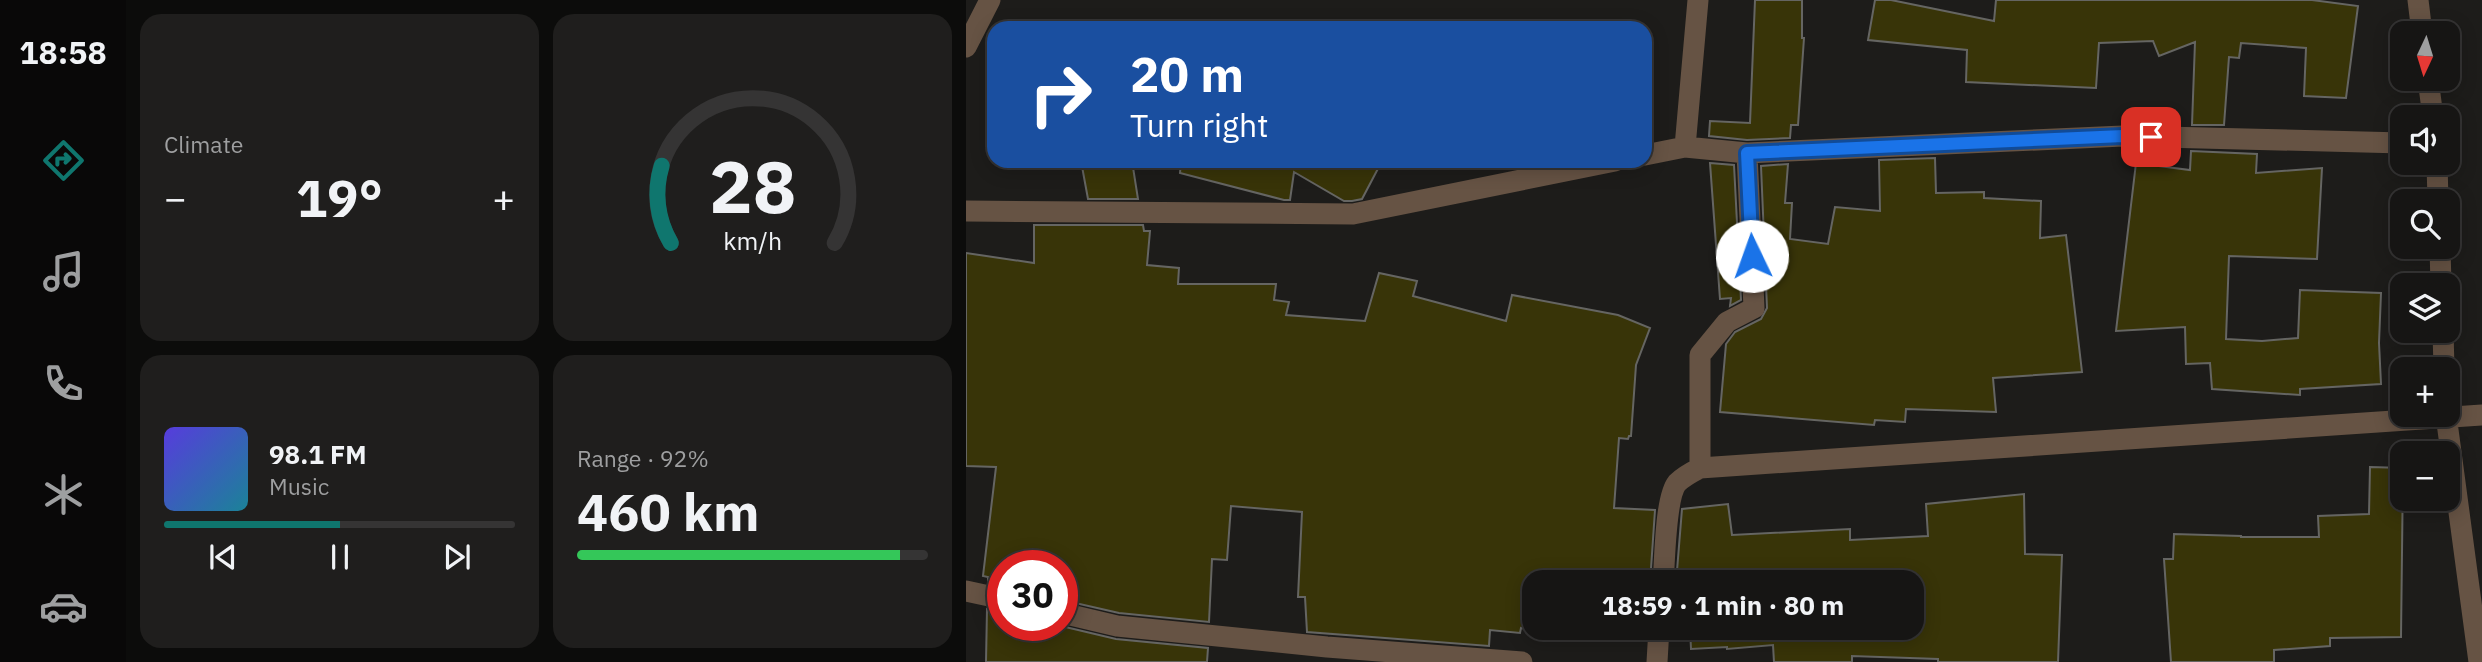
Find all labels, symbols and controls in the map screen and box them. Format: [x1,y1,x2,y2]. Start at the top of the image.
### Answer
north arrow [2390,21,2460,91]
map controls [2390,21,2460,511]
text: 18:58 [19,31,107,73]
text: 20 m [1130,42,1244,105]
icon: right [1015,49,1106,140]
text: Turn right [1130,104,1268,146]
button: sound [2390,105,2460,175]
pin [2121,107,2181,167]
icon: arrive [2132,118,2170,156]
text: Climate [164,129,243,159]
icon: directions [39,136,88,185]
text: 28 [709,139,796,234]
text: 19° [296,164,383,231]
text: − [164,173,187,222]
text: + [492,173,515,222]
button: search [2390,189,2460,259]
position arrow [1715,219,1789,293]
text: km/h [723,224,782,257]
icon: music [39,247,88,296]
button: layers [2390,273,2460,343]
button: + [2390,357,2460,427]
icon: phone [39,359,88,408]
text: 98.1 FM [269,437,367,471]
button: − [2390,441,2460,511]
text: Range · 92% [577,443,709,473]
icon: climate [39,470,88,519]
text: Music [269,471,329,501]
text: 460 km [577,478,759,545]
icon: previous [204,538,242,576]
icon: pause [321,538,359,576]
icon: next [438,538,476,576]
speed limit sign: 30 [987,550,1078,641]
icon: car [39,582,88,631]
text: 18:59 · 1 min · 80 m [1602,588,1844,622]

